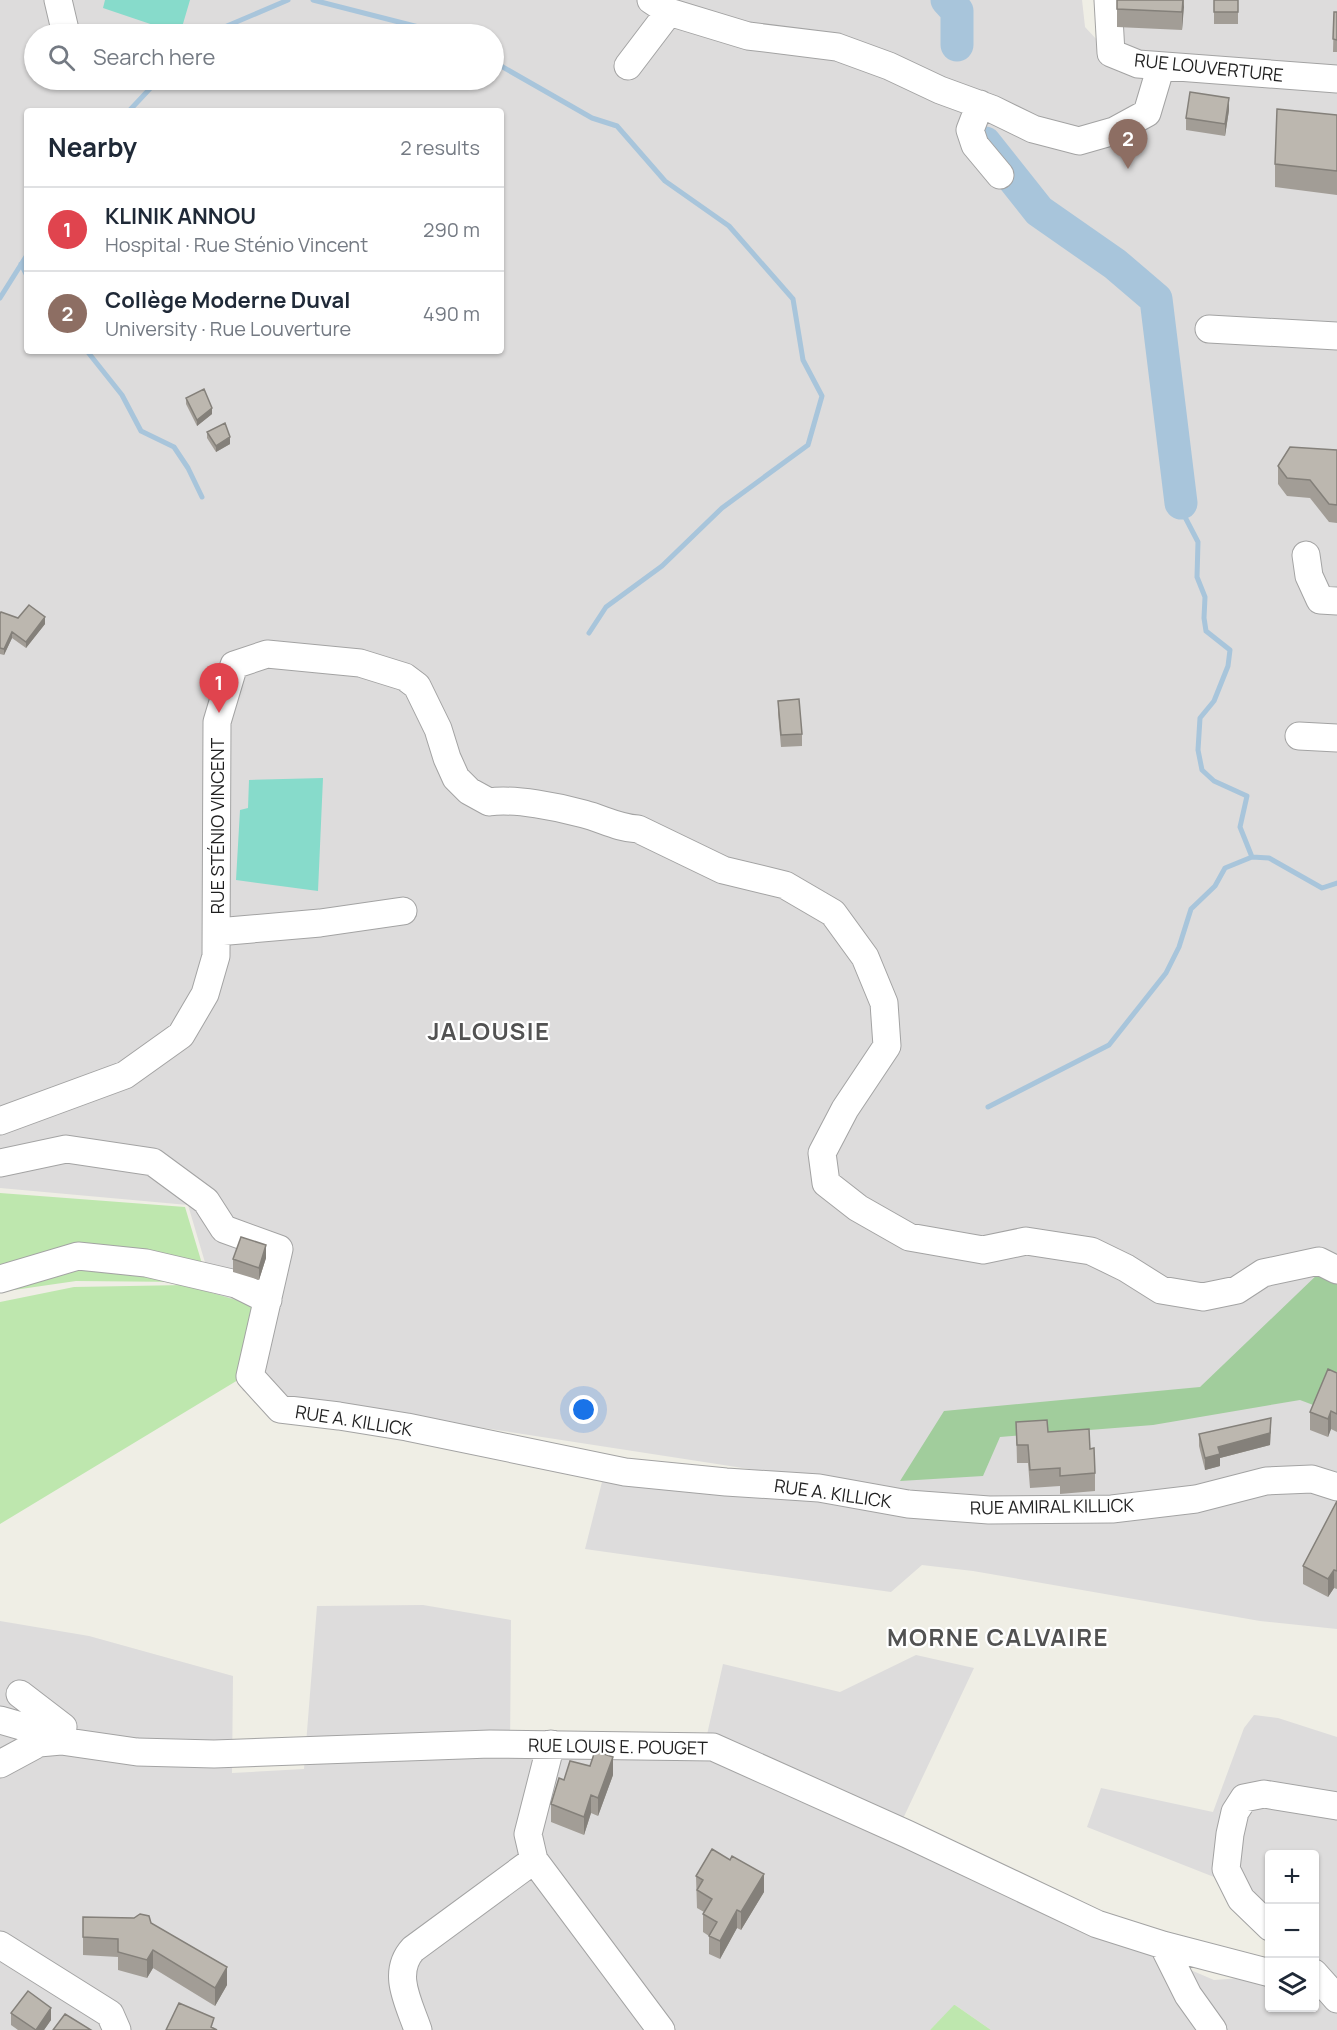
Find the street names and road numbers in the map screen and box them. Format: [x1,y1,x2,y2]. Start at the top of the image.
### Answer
street label: RUE LOUVERTURE [1133,47,1285,87]
street label: RUE STÉNIO VINCENT [205,737,229,914]
street label: RUE A. KILLICK [294,1399,415,1441]
street label: RUE A. KILLICK [773,1473,894,1513]
street label: RUE AMIRAL KILLICK [970,1493,1135,1519]
street label: RUE LOUIS E. POUGET [528,1732,708,1760]

